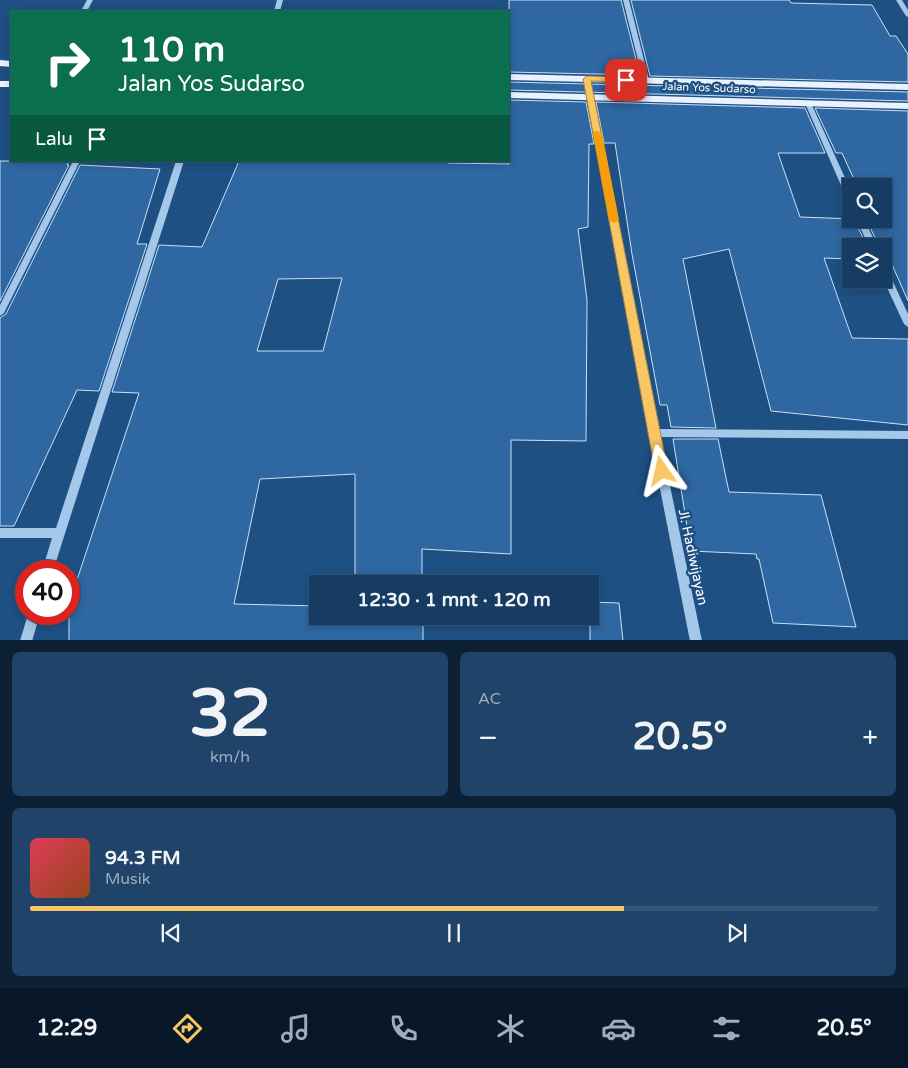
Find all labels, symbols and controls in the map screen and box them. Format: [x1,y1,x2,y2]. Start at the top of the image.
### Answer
text: 110 m [118,29,225,71]
icon: right [35,30,100,95]
pin [605,59,647,101]
icon: arrive [612,66,640,94]
text: Jalan Yos Sudarso [118,71,305,97]
street label: Jalan Yos Sudarso [662,80,756,96]
icon: arrive [83,125,111,153]
text: Lalu [35,128,73,150]
map controls [842,178,892,288]
button: search [842,178,892,228]
button: layers [842,238,892,288]
position arrow [635,444,687,496]
street label: Jl. Hadiwijayan [675,507,711,607]
speed limit sign: 40 [15,560,80,625]
text: 12:30 · 1 mnt · 120 m [357,589,551,611]
text: 32 [189,675,271,754]
text: AC [478,689,501,709]
text: 20.5° [633,714,728,760]
text: − [478,721,498,755]
text: + [862,721,878,755]
text: km/h [210,747,250,767]
text: 94.3 FM [105,847,181,869]
text: Musik [105,869,150,889]
icon: previous [157,919,185,947]
icon: pause [440,919,468,947]
icon: next [723,919,751,947]
icon: directions [170,1011,205,1046]
icon: music [278,1011,313,1046]
icon: phone [386,1011,421,1046]
icon: climate [493,1011,528,1046]
icon: car [601,1011,636,1046]
icon: filters [709,1011,744,1046]
text: 12:29 [36,1015,97,1041]
text: 20.5° [816,1015,872,1041]

